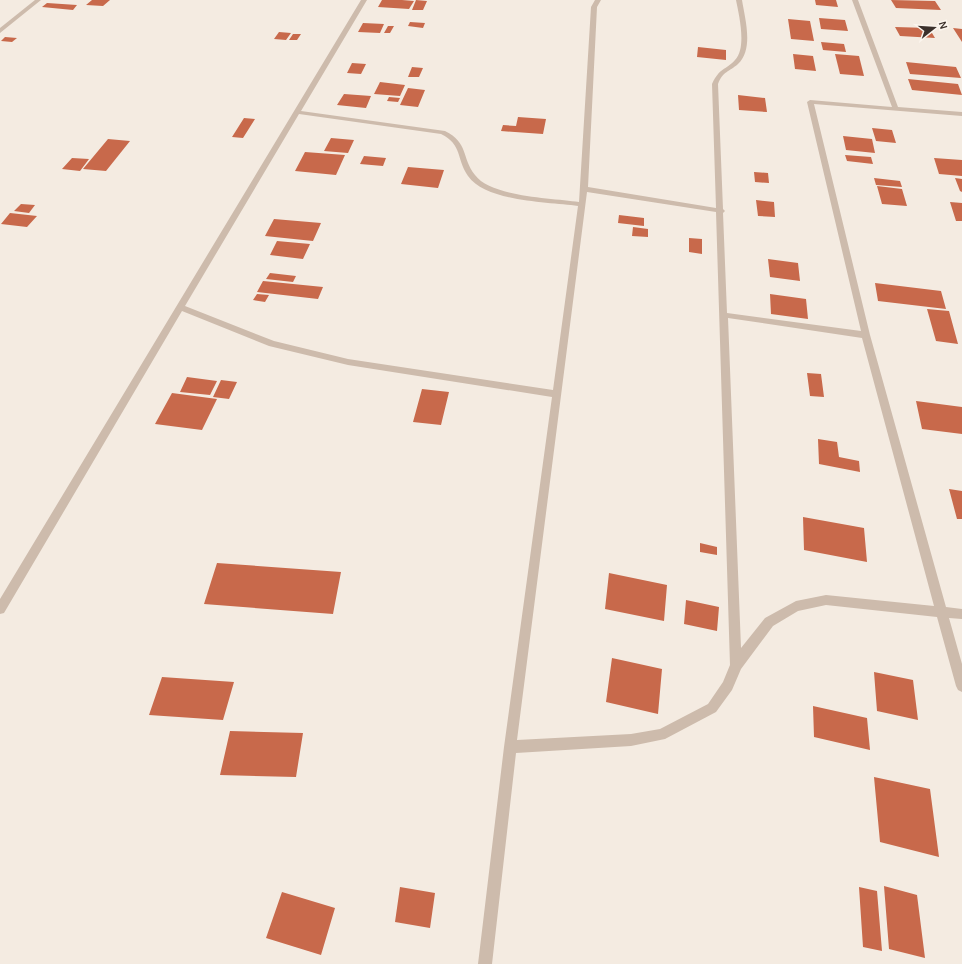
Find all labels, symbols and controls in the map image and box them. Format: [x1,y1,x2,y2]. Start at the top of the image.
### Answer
north arrow [914,8,954,48]
text: N [936,20,950,31]

